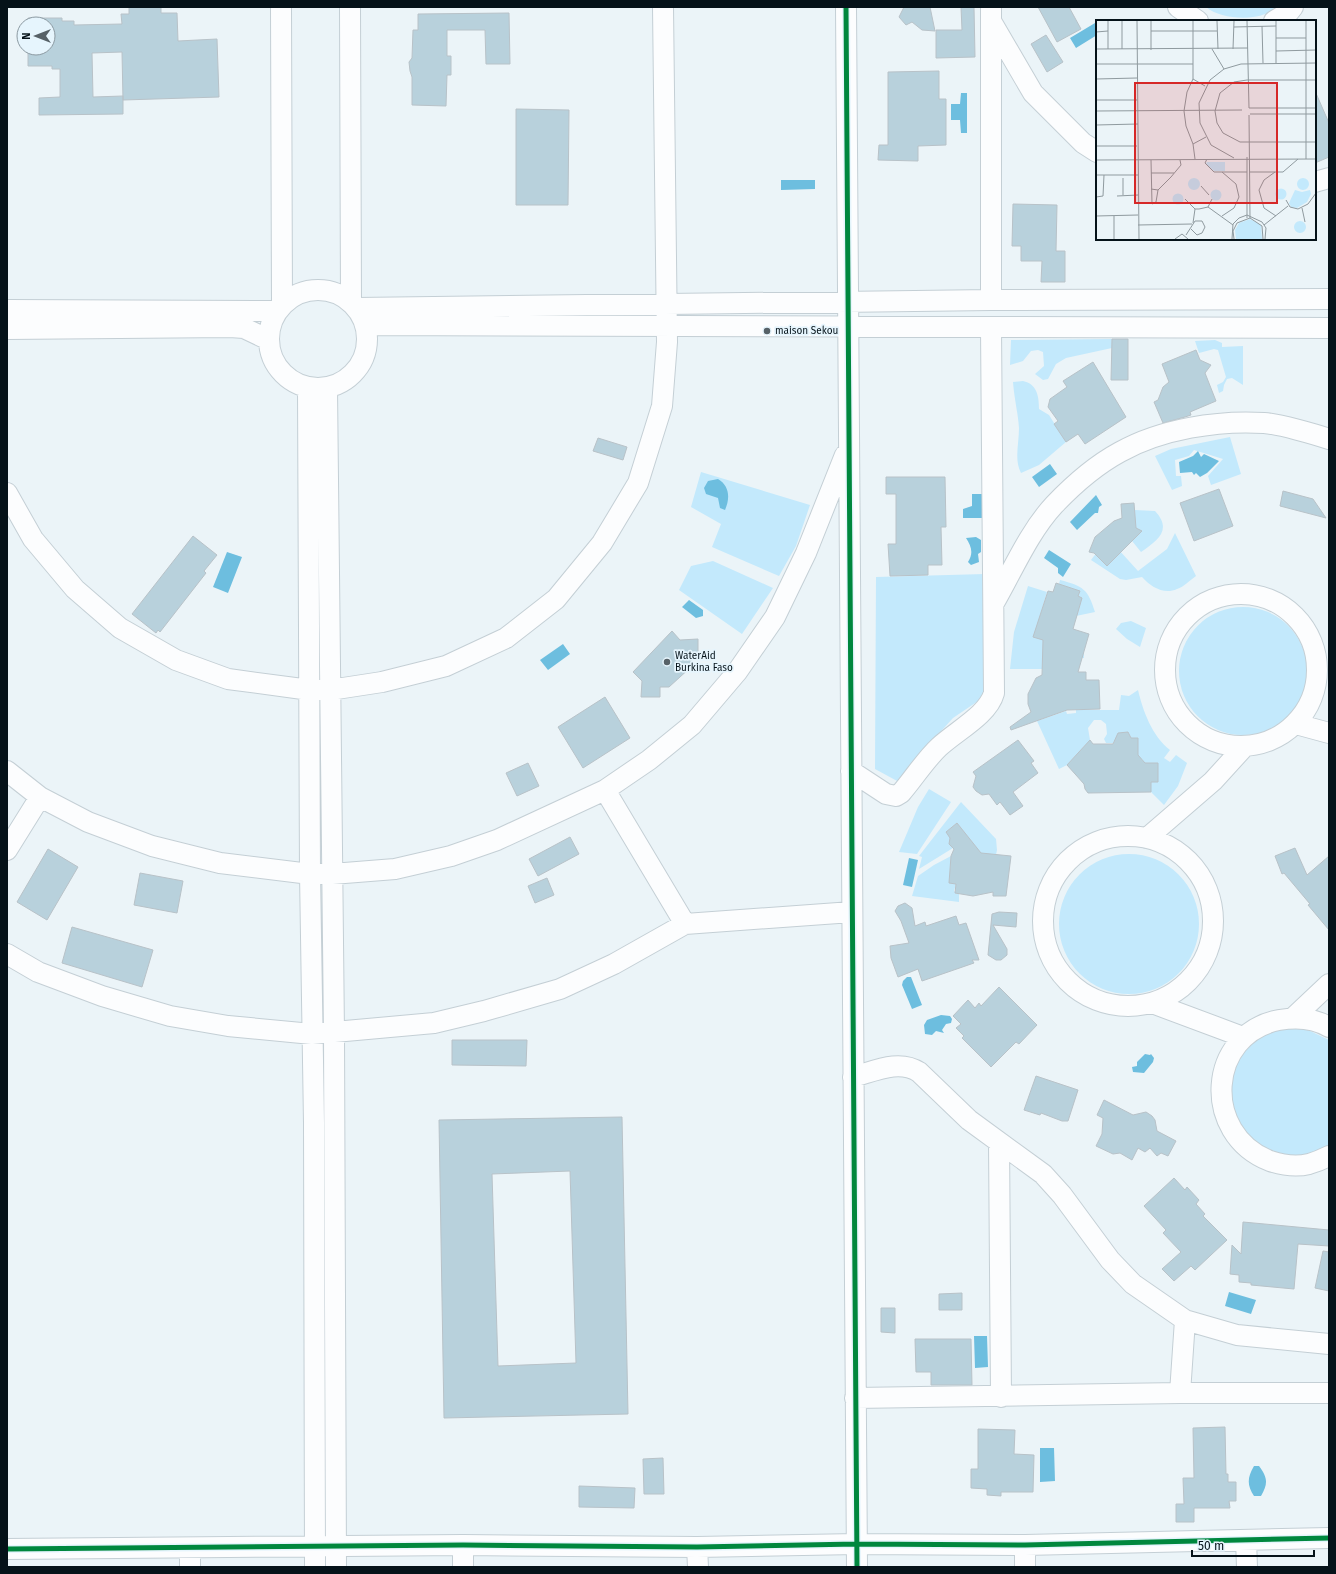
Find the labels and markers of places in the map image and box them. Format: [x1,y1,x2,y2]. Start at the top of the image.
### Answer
place label: maison Sekou [775,325,838,337]
marker: maison Sekou [762,326,772,336]
place label: WaterAid Burkina Faso [675,650,733,674]
marker: WaterAid Burkina Faso [662,657,672,667]

